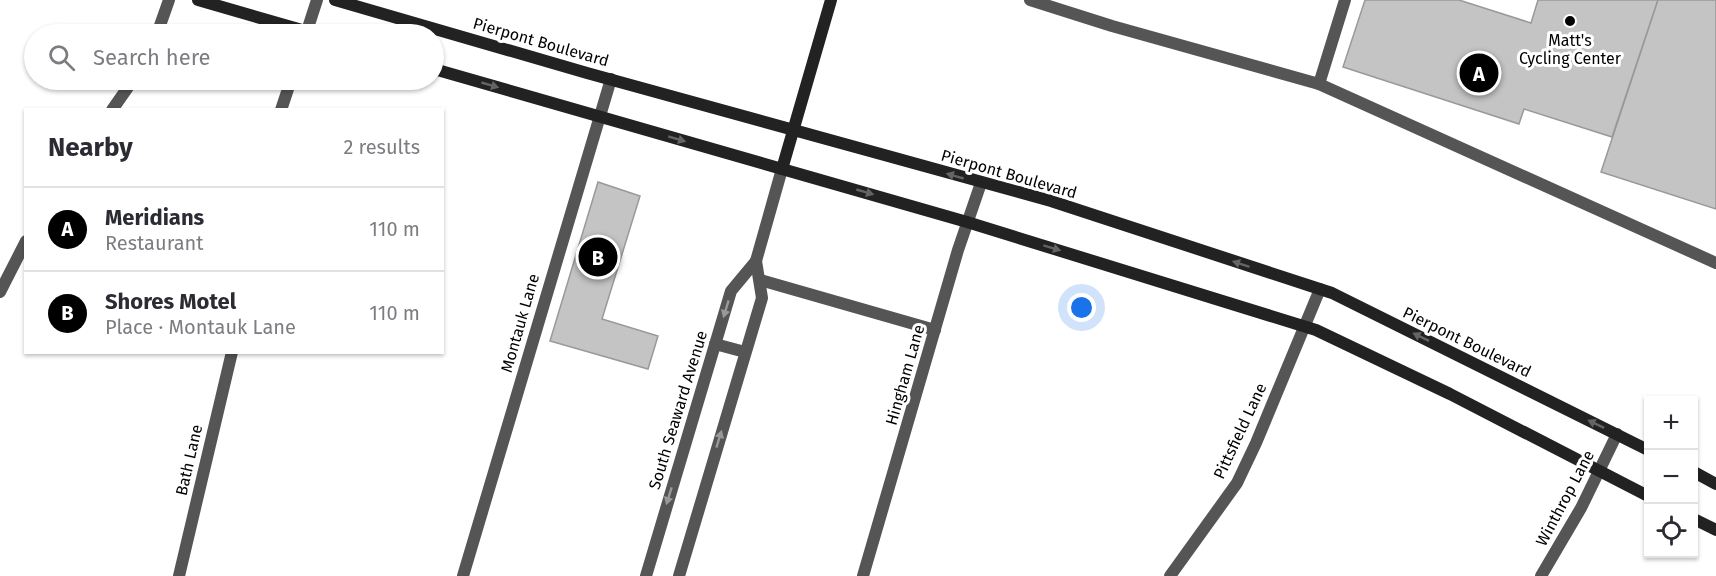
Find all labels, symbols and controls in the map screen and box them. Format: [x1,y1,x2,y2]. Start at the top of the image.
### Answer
street label: Pierpont Boulevard [471,14,611,70]
marker: Matt's Cycling Center [1563,14,1577,28]
search box [24,24,444,90]
place label: Matt's Cycling Center [1519,31,1622,68]
icon: search [45,41,78,74]
text: Search here [93,44,211,71]
pin: A [1460,50,1498,96]
one-way arrow [481,81,499,90]
text: Nearby [48,132,133,163]
text: 2 results [343,135,420,159]
one-way arrow [668,135,686,144]
street label: Pierpont Boulevard [939,146,1079,202]
one-way arrow [946,171,964,180]
one-way arrow [856,188,874,197]
text: Meridians [105,204,204,231]
text: A [62,217,73,241]
text: 110 m [369,217,420,241]
text: Restaurant [105,231,203,255]
pin: B [578,234,618,280]
one-way arrow [1043,244,1061,253]
one-way arrow [1232,259,1250,268]
street label: Montauk Lane [497,271,543,375]
text: Shores Motel [105,288,236,315]
your location [1067,293,1096,322]
one-way arrow [721,300,730,318]
text: B [61,301,74,325]
text: 110 m [369,301,420,325]
street label: Pierpont Boulevard [1400,303,1534,381]
text: Place · Montauk Lane [105,315,296,339]
street label: Hingham Lane [882,323,928,427]
street label: South Seaward Avenue [645,328,711,492]
one-way arrow [1413,333,1430,342]
street label: Pittsfield Lane [1209,380,1271,482]
map controls [1644,396,1698,558]
button: + [1644,396,1698,450]
one-way arrow [1588,419,1605,429]
street label: Bath Lane [172,423,206,497]
one-way arrow [715,430,724,448]
street label: Winthrop Lane [1532,447,1598,549]
button: − [1644,450,1698,504]
one-way arrow [664,487,673,505]
button: locate [1644,504,1698,558]

